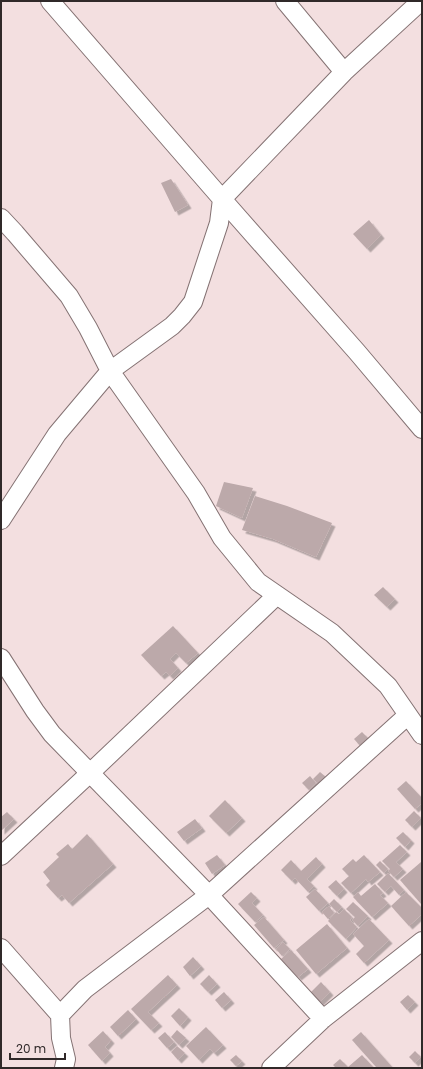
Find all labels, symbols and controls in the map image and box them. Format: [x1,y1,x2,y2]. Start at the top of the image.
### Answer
scale bar [10,1035,65,1061]
text: 20 m [16,1040,46,1057]

